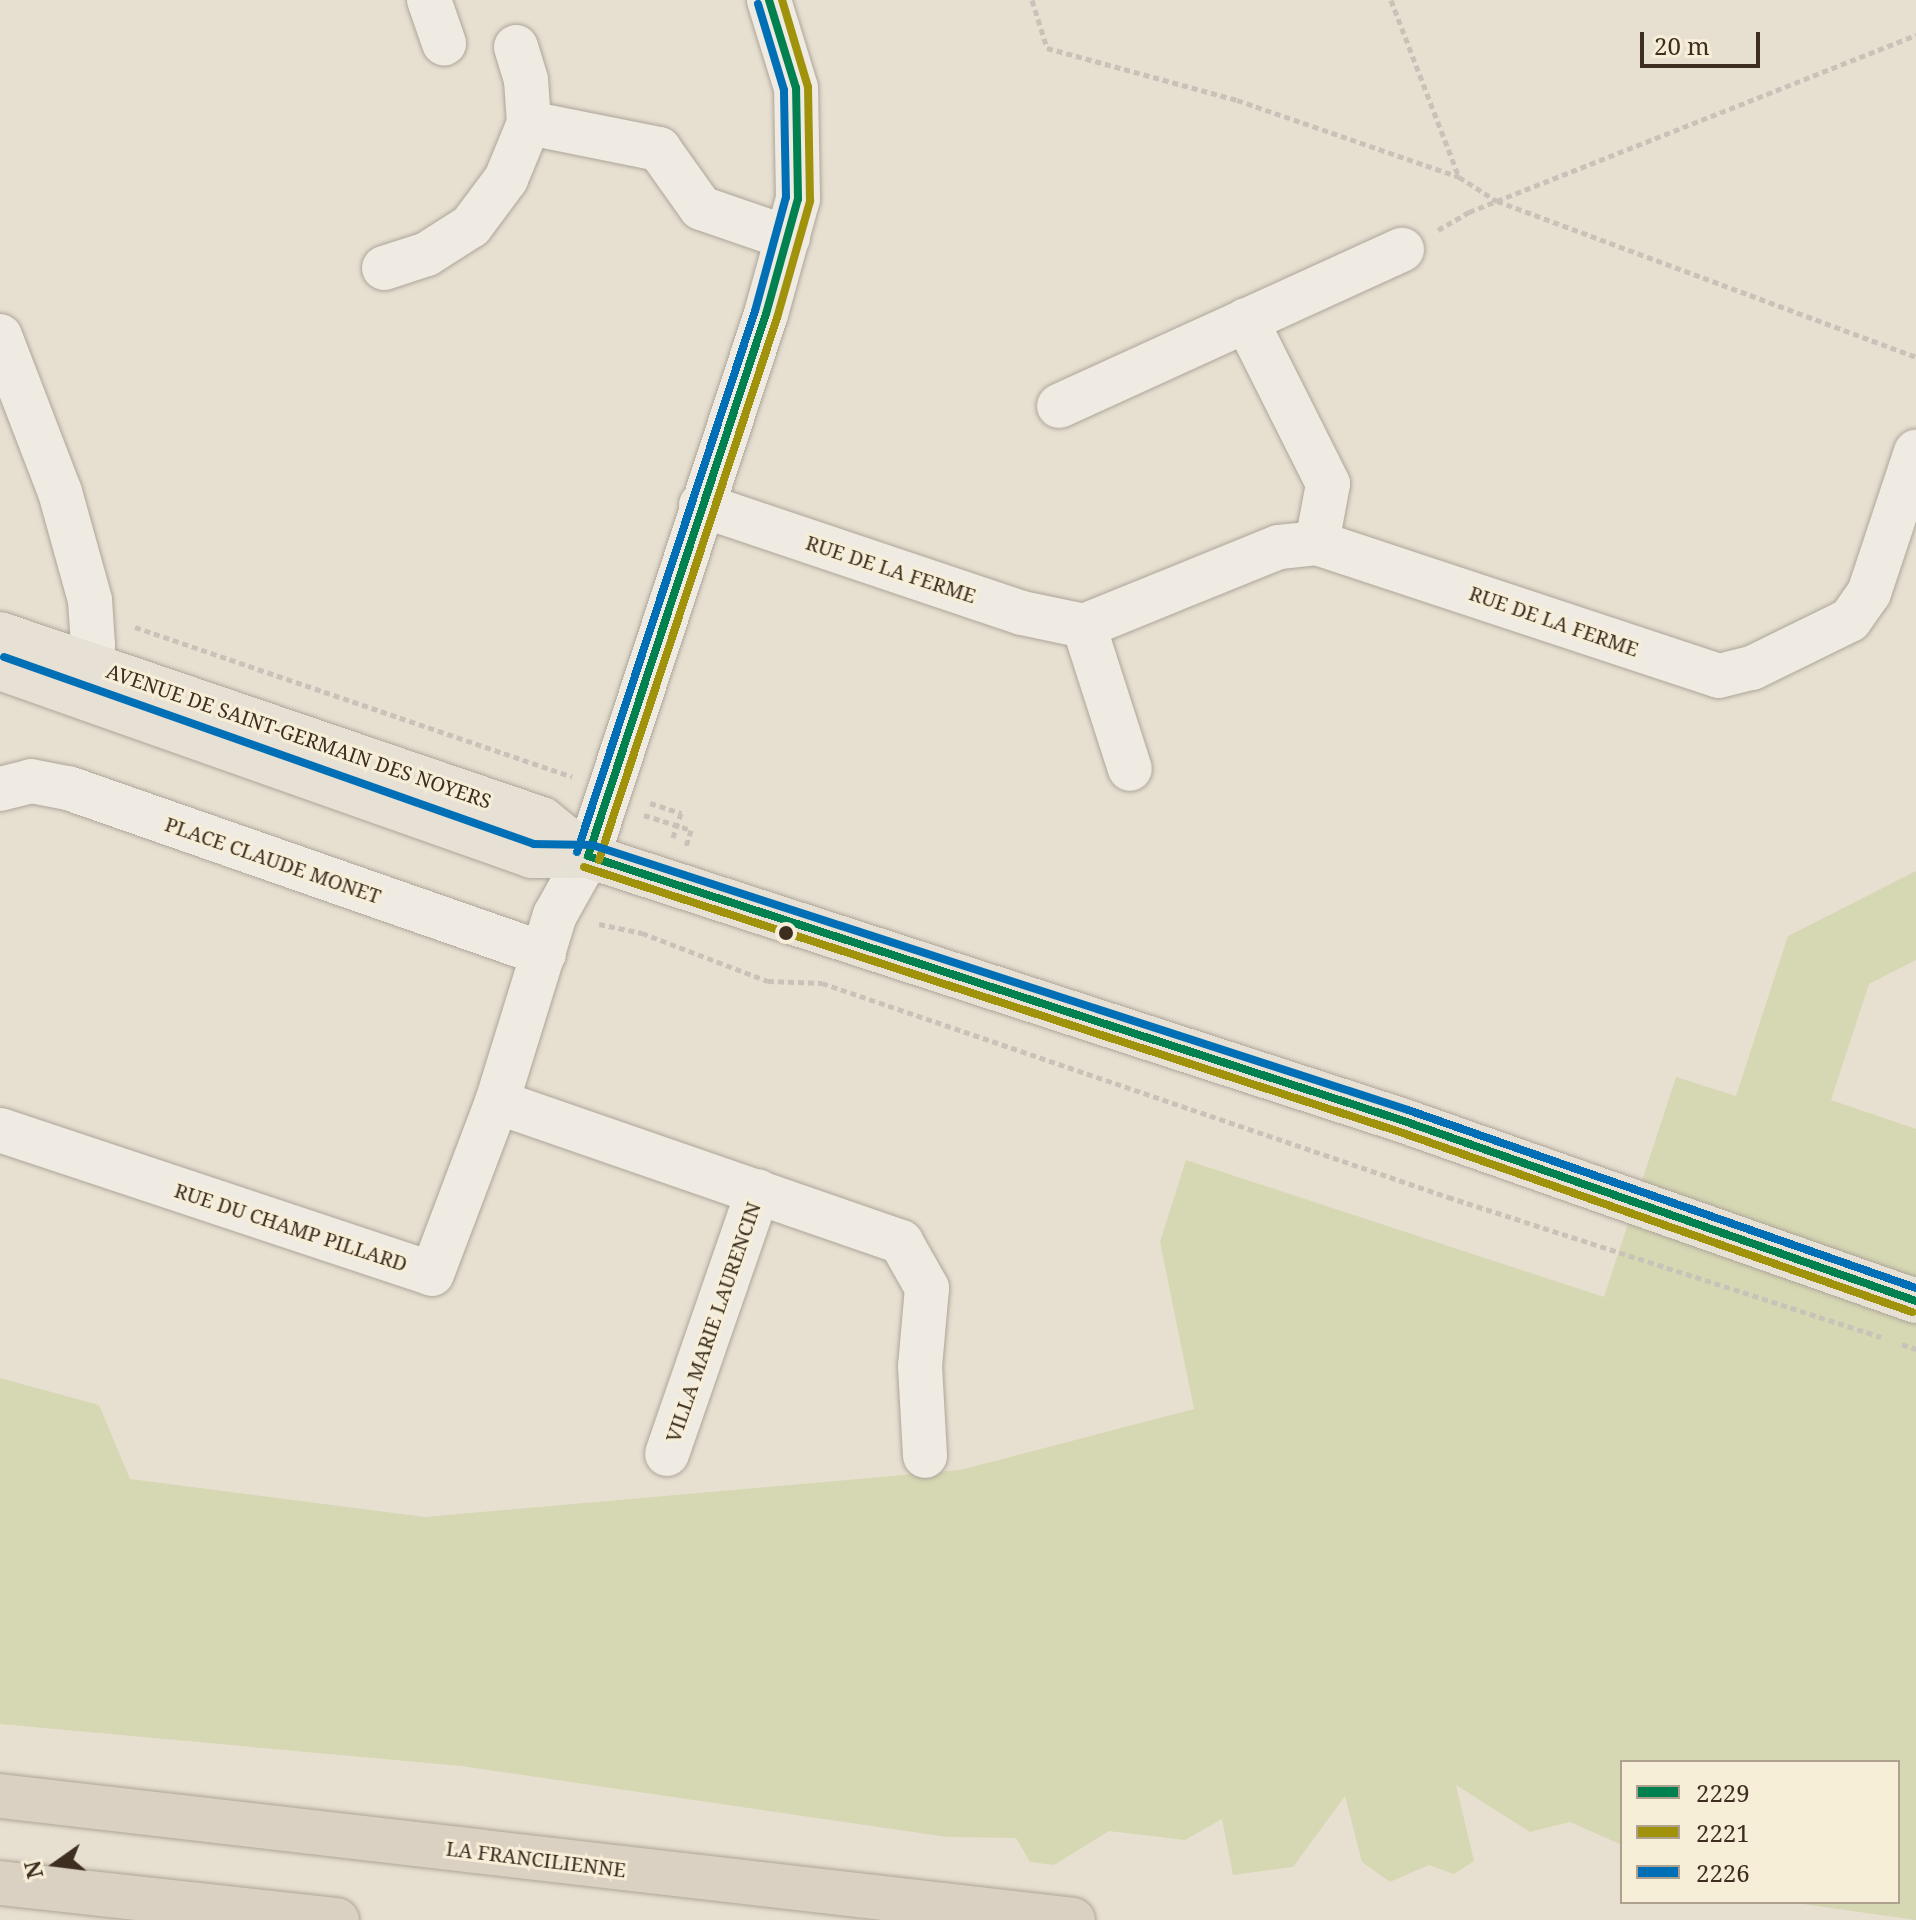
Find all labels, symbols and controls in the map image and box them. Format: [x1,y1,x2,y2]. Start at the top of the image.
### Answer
scale bar [1644,16,1764,66]
text: 20 m [1654,29,1710,62]
street label: RUE DE LA FERME [803,530,979,608]
street label: RUE DE LA FERME [1466,581,1642,661]
street label: AVENUE DE SAINT-GERMAIN DES NOYERS [103,659,495,813]
street label: PLACE CLAUDE MONET [162,812,384,908]
unlabelled marker [778,925,794,941]
street label: RUE DU CHAMP PILLARD [172,1178,410,1276]
street label: VILLA MARIE LAURENCIN [661,1199,765,1445]
legend [1620,1760,1900,1904]
text: 2229 [1696,1776,1750,1809]
text: 2221 [1696,1816,1750,1849]
north arrow [16,1824,96,1904]
street label: LA FRANCILIENNE [445,1836,627,1882]
text: 2226 [1696,1856,1750,1889]
text: N [16,1858,49,1882]

